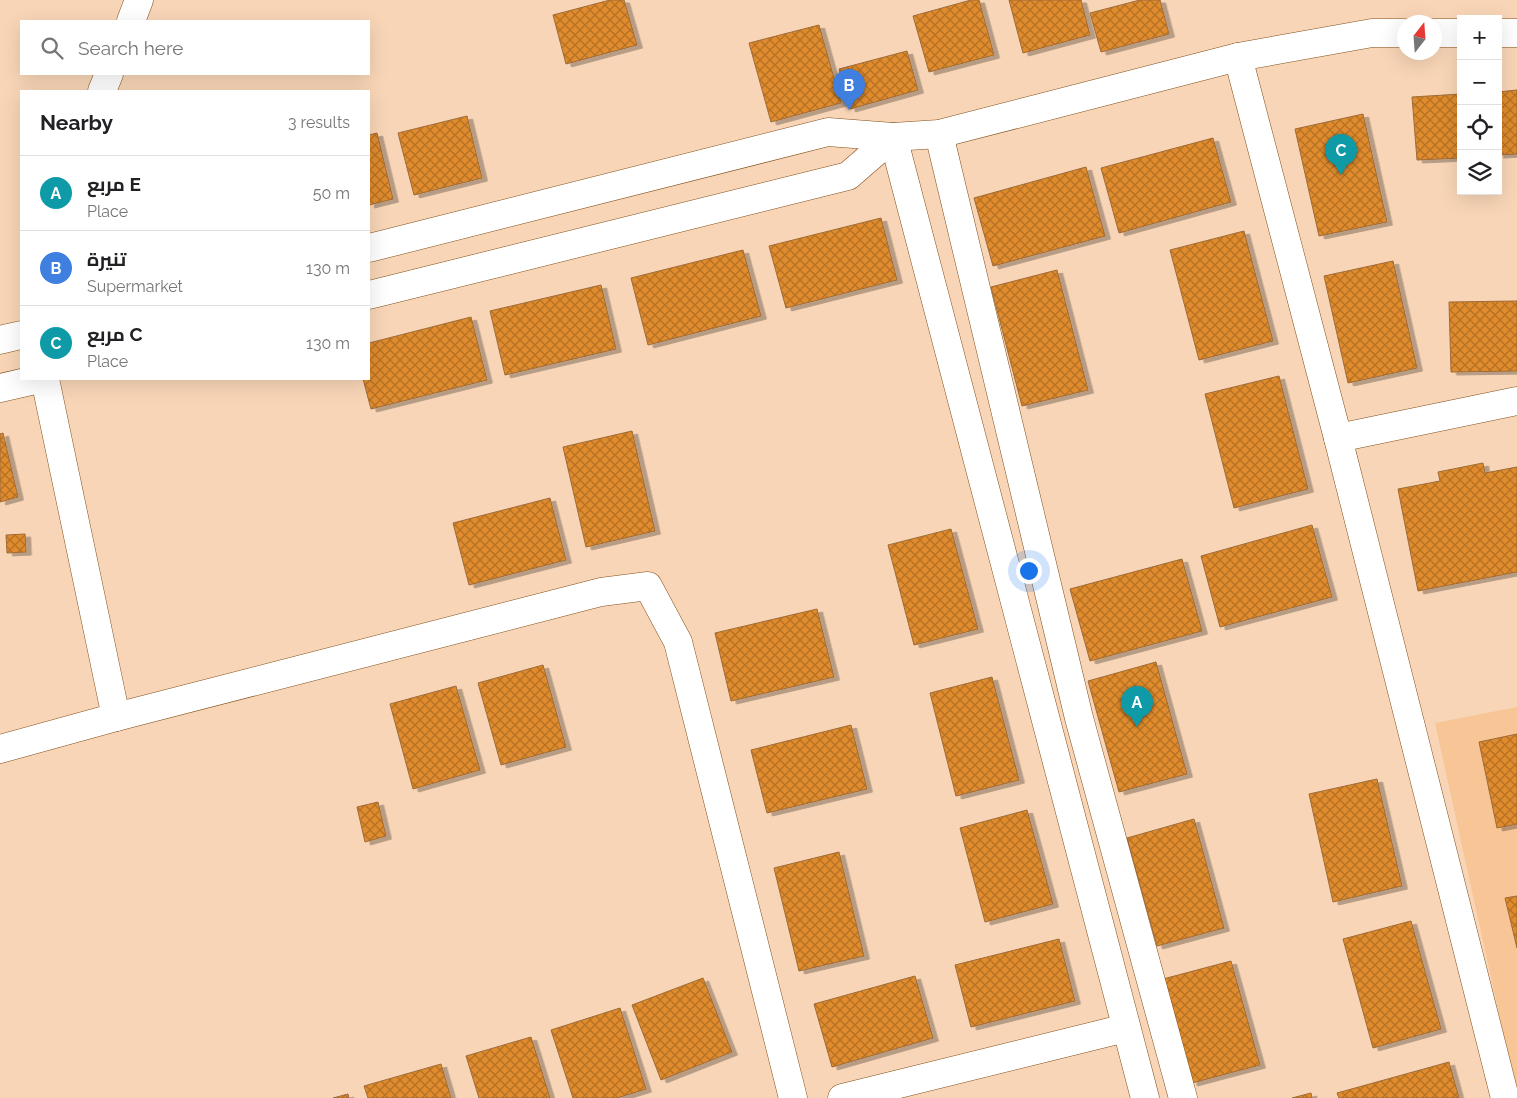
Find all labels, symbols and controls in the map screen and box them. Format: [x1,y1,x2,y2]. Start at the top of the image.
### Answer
north arrow [1397,15,1442,60]
map controls [1457,15,1502,195]
button: + [1457,15,1502,60]
search box [20,20,370,75]
icon: search [38,34,66,62]
text: Search here [78,37,184,59]
button: − [1457,60,1502,105]
pin: B [833,69,865,110]
button: locate [1457,105,1502,150]
text: Nearby [40,110,113,135]
text: 3 results [288,113,350,132]
pin: C [1325,134,1357,175]
button: layers [1457,150,1502,195]
text: مربع E [87,173,141,195]
text: A [51,184,61,203]
text: 50 m [313,184,350,203]
text: Place [87,202,128,221]
text: تنيرة [87,248,126,270]
text: B [51,259,61,278]
text: 130 m [306,259,350,278]
text: Supermarket [87,277,183,296]
text: مربع C [87,323,143,345]
text: C [51,334,61,353]
text: 130 m [306,334,350,353]
text: Place [87,352,128,371]
your location [1016,558,1042,584]
pin: A [1121,686,1153,727]

